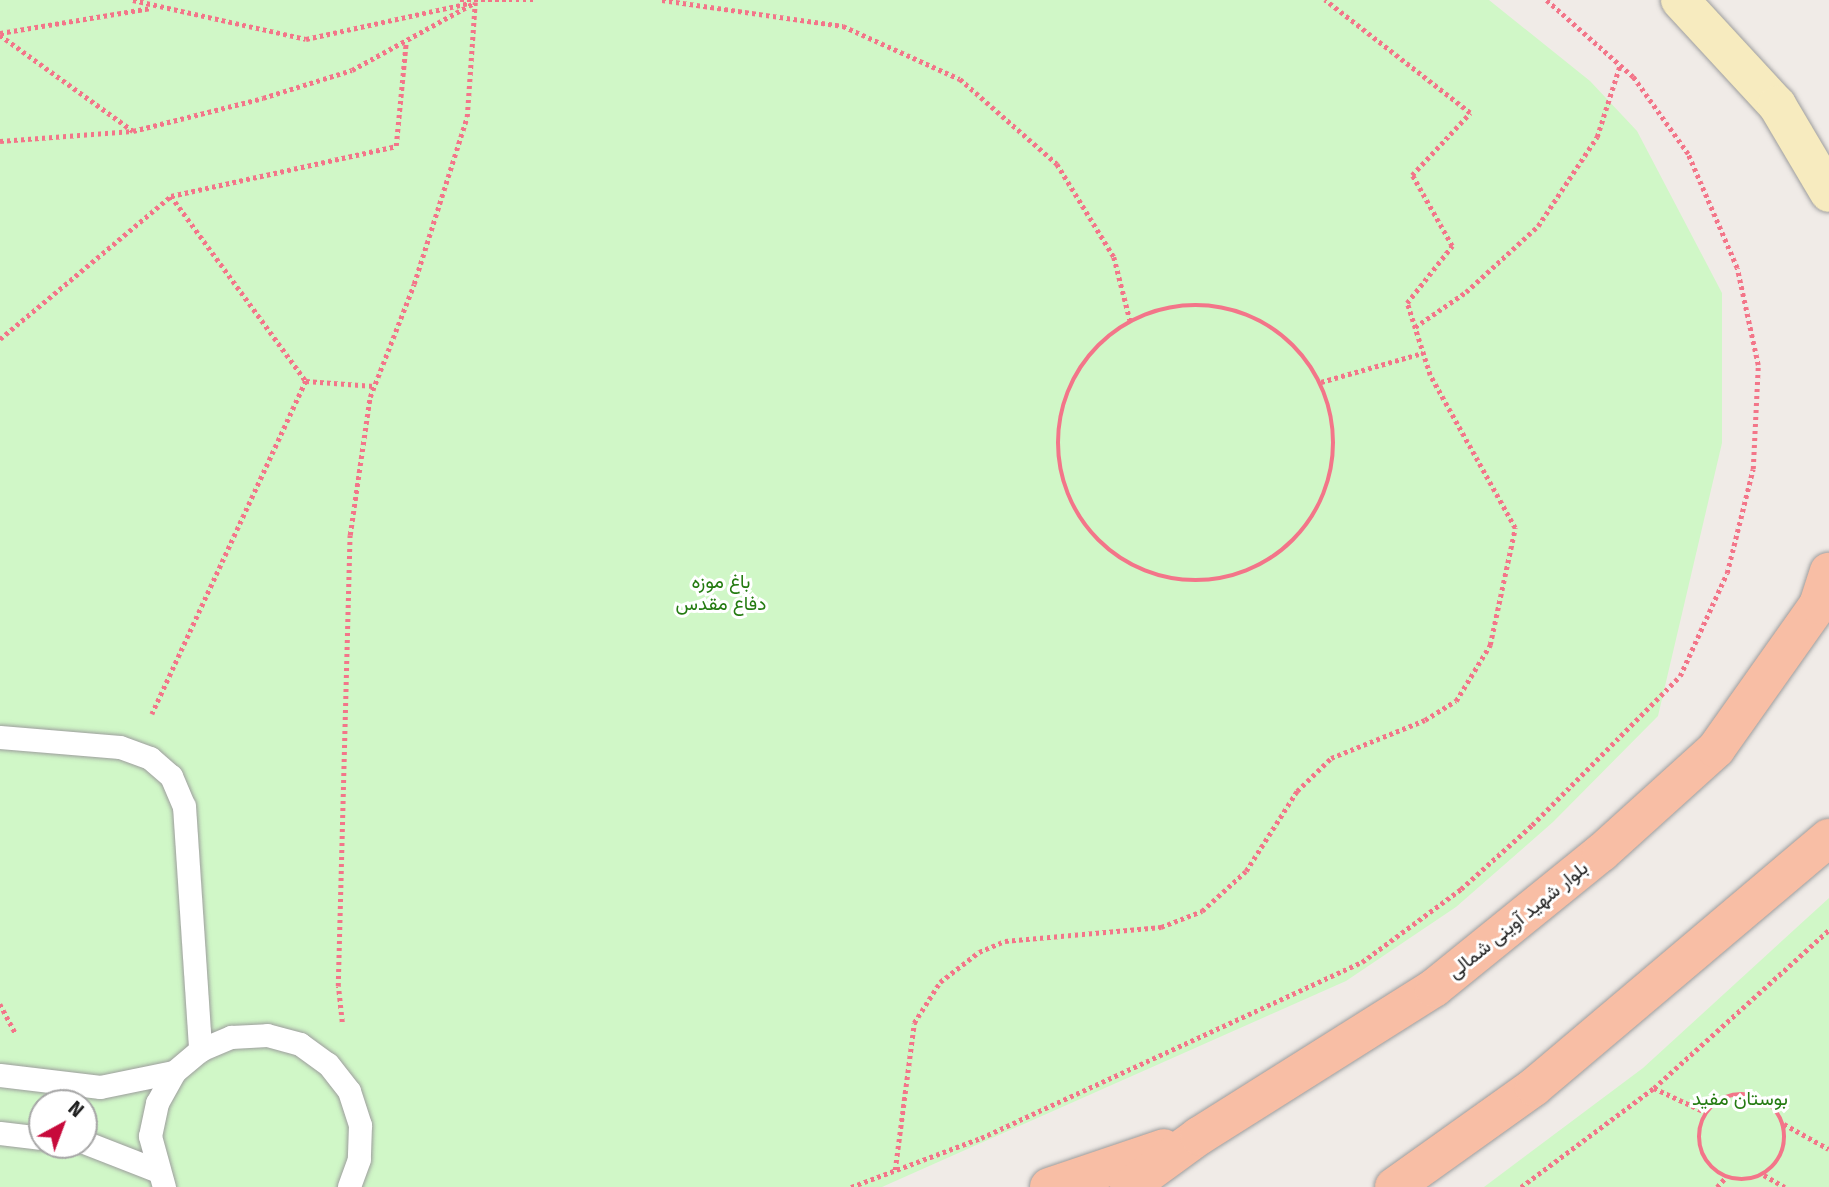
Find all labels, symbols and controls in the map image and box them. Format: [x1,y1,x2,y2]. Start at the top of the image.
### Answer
park label: باغ موزه دفاع مقدس [676,571,766,615]
street label: بلوار شهید آوینی شمالی [1443,856,1593,984]
park label: بوستان مفید [1692,1088,1788,1110]
north arrow [28,1089,98,1159]
text: N [63,1096,88,1122]

